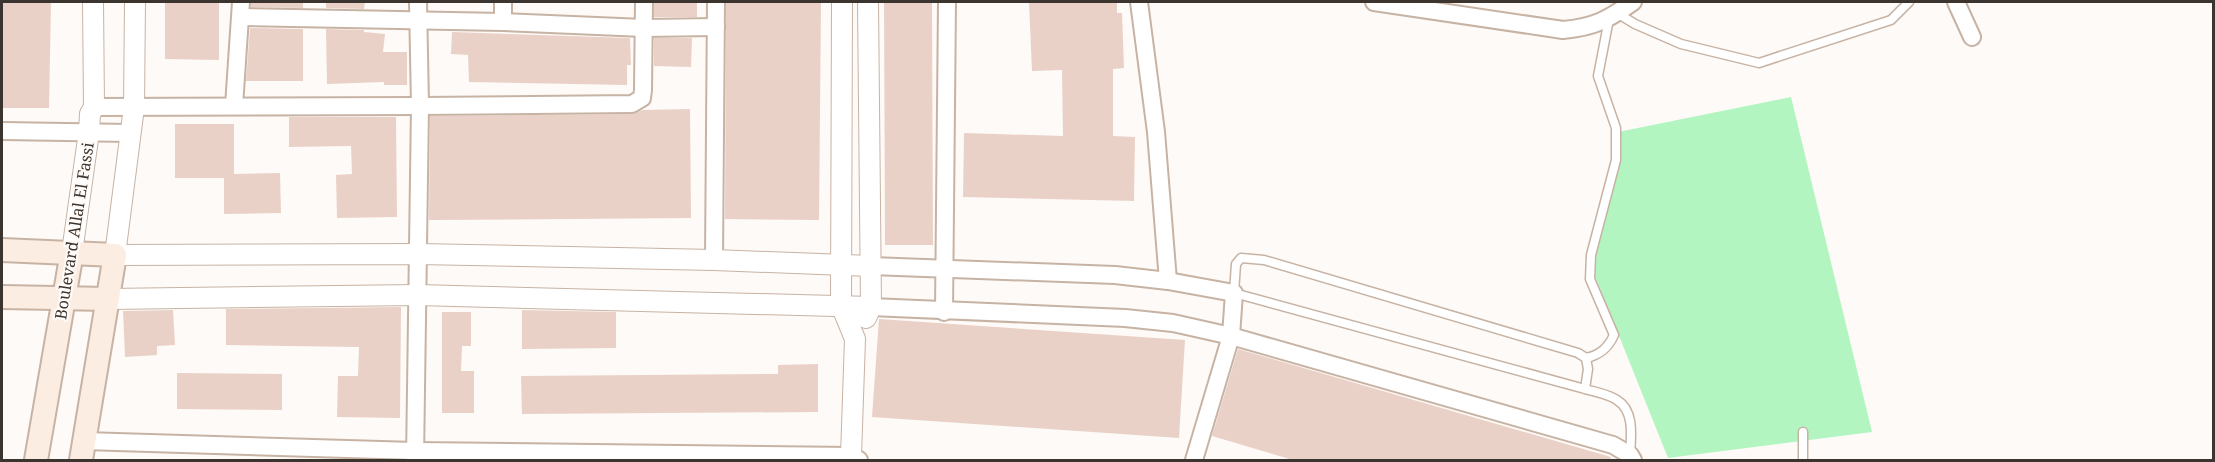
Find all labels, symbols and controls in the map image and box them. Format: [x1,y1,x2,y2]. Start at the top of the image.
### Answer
street label: Boulevard Allal El Fassi [49,141,99,321]

